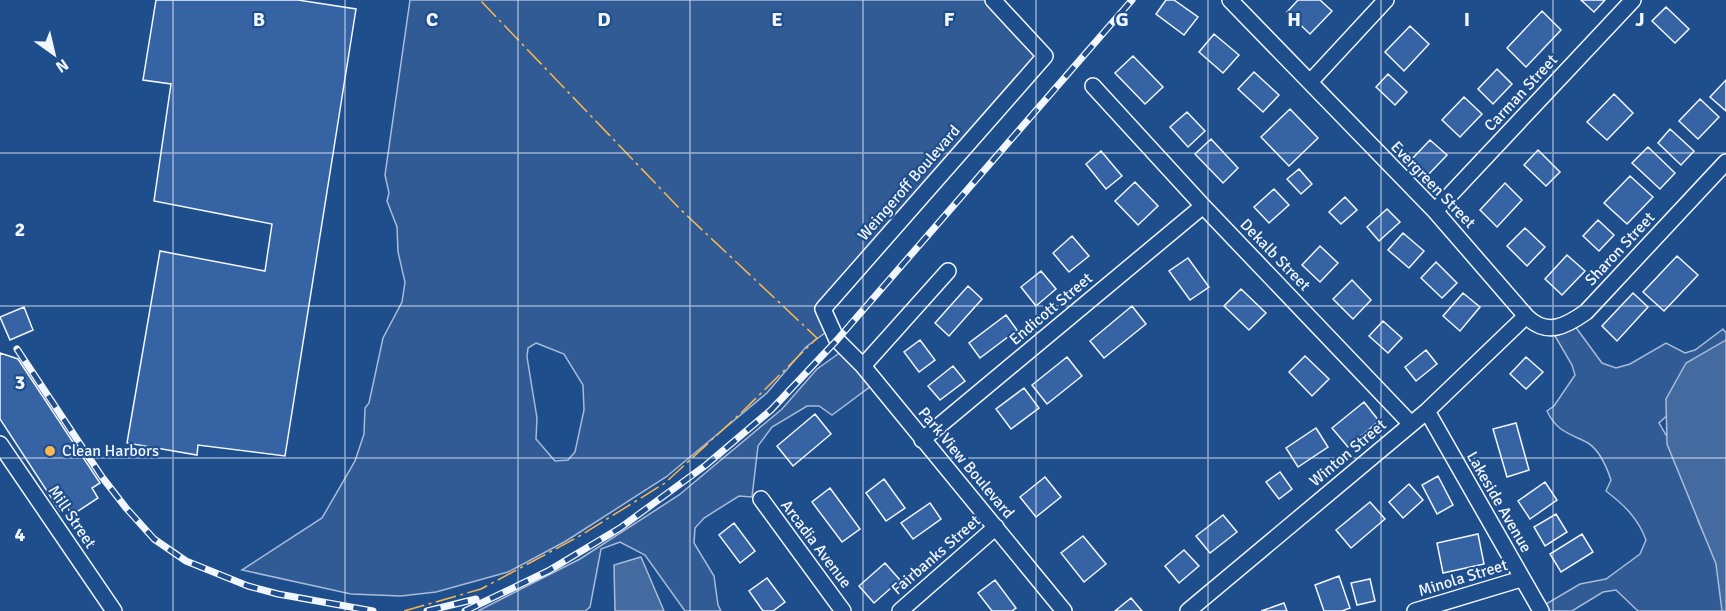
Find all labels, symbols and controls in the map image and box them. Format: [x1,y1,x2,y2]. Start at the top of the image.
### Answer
text: B [253,7,265,32]
text: C [426,7,438,32]
text: D [597,7,611,32]
text: E [771,7,783,32]
text: F [944,7,955,32]
text: G [1115,7,1129,32]
text: H [1287,7,1301,32]
text: I [1464,7,1470,32]
text: J [1635,7,1645,32]
north arrow [24,24,84,84]
street label: Carman Street [1480,50,1562,136]
text: N [52,54,72,77]
street label: Weingeroff Boulevard [853,121,965,245]
street label: Evergreen Street [1386,137,1480,233]
street label: Sharon Street [1581,208,1659,290]
street label: Dekalb Street [1236,215,1315,296]
text: 2 [15,217,25,242]
street label: Endicott Street [1005,268,1097,350]
text: 3 [15,370,25,395]
street label: Park View Boulevard [914,403,1018,523]
street label: Winton Street [1305,415,1391,491]
place label: Clean Harbors [62,441,159,461]
marker: Clean Harbors [43,444,57,458]
street label: Lakeside Avenue [1462,448,1536,556]
street label: Mill Street [44,482,101,553]
street label: Arcadia Avenue [776,496,856,592]
street label: Fairbanks Street [887,511,985,599]
text: 4 [15,522,26,547]
street label: Minola Street [1416,555,1510,601]

